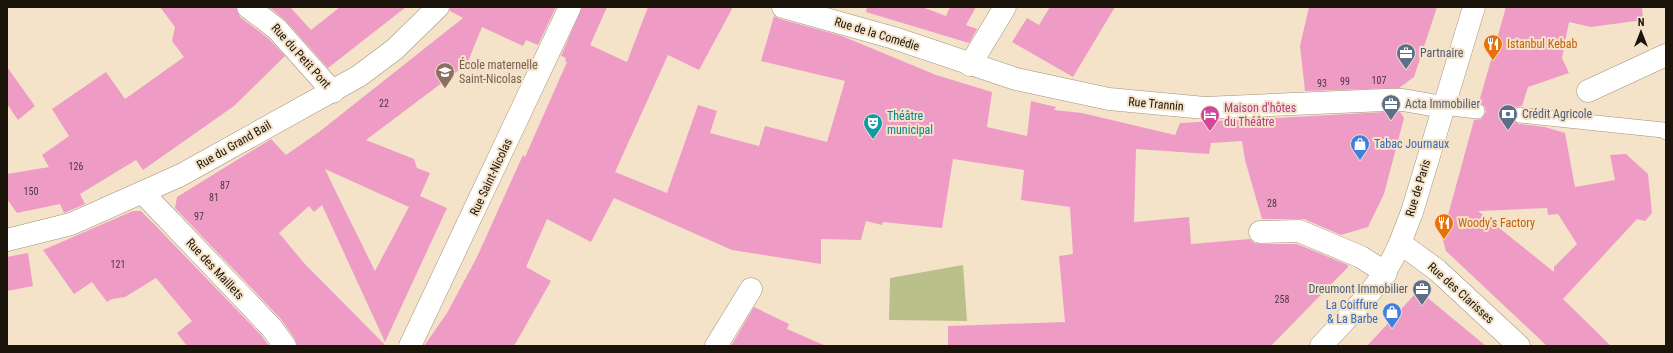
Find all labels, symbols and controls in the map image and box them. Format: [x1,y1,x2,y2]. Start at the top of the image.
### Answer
north arrow [1621,12,1661,52]
street label: Rue de la Comédie [833,14,921,54]
text: N [1638,16,1645,29]
street label: Rue du Petit Pont [268,21,334,91]
restaurant icon: Istanbul Kebab [1482,33,1504,61]
place label: Istanbul Kebab [1507,37,1577,51]
office icon: Partnaire [1395,42,1417,70]
place label: Partnaire [1420,46,1464,60]
place label: École maternelle Saint-Nicolas [459,57,538,86]
school or university icon: École maternelle Saint-Nicolas [434,61,456,89]
house number: 107 [1372,75,1386,86]
house number: 99 [1340,76,1350,87]
house number: 93 [1317,78,1327,89]
office icon: Acta Immobilier [1380,93,1402,121]
street label: Rue Trannin [1128,95,1184,113]
place label: Acta Immobilier [1405,97,1480,111]
house number: 22 [379,98,389,109]
place label: Maison d'hôtes du Théâtre [1224,101,1296,129]
bank icon: Crédit Agricole [1497,103,1519,131]
hotel icon: Maison d'hôtes du Théâtre [1199,104,1221,132]
place label: Crédit Agricole [1522,107,1593,121]
place label: Théâtre municipal [887,109,933,137]
theatre icon: Théâtre municipal [862,112,884,140]
street label: Rue du Grand Bail [194,118,274,172]
shop icon: Tabac Journaux [1349,133,1371,161]
street label: Rue Saint-Nicolas [467,136,515,218]
place label: Tabac Journaux [1374,137,1449,151]
street label: Rue de Paris [1403,158,1433,218]
house number: 126 [69,161,83,172]
house number: 87 [220,180,230,191]
house number: 150 [24,186,38,197]
house number: 81 [209,192,219,203]
house number: 28 [1267,198,1277,209]
house number: 97 [194,211,204,222]
restaurant icon: Woody's Factory [1433,212,1455,240]
place label: Woody's Factory [1458,216,1535,230]
street label: Rue des Maillets [183,236,247,302]
house number: 121 [111,259,125,270]
street label: Rue des Clarisses [1425,260,1497,326]
office icon: Dreumont Immobilier [1411,278,1433,306]
place label: Dreumont Immobilier [1308,282,1408,296]
house number: 258 [1275,294,1289,305]
place label: La Coiffure & La Barbe [1326,298,1378,326]
shop icon: La Coiffure & La Barbe [1381,301,1403,329]

